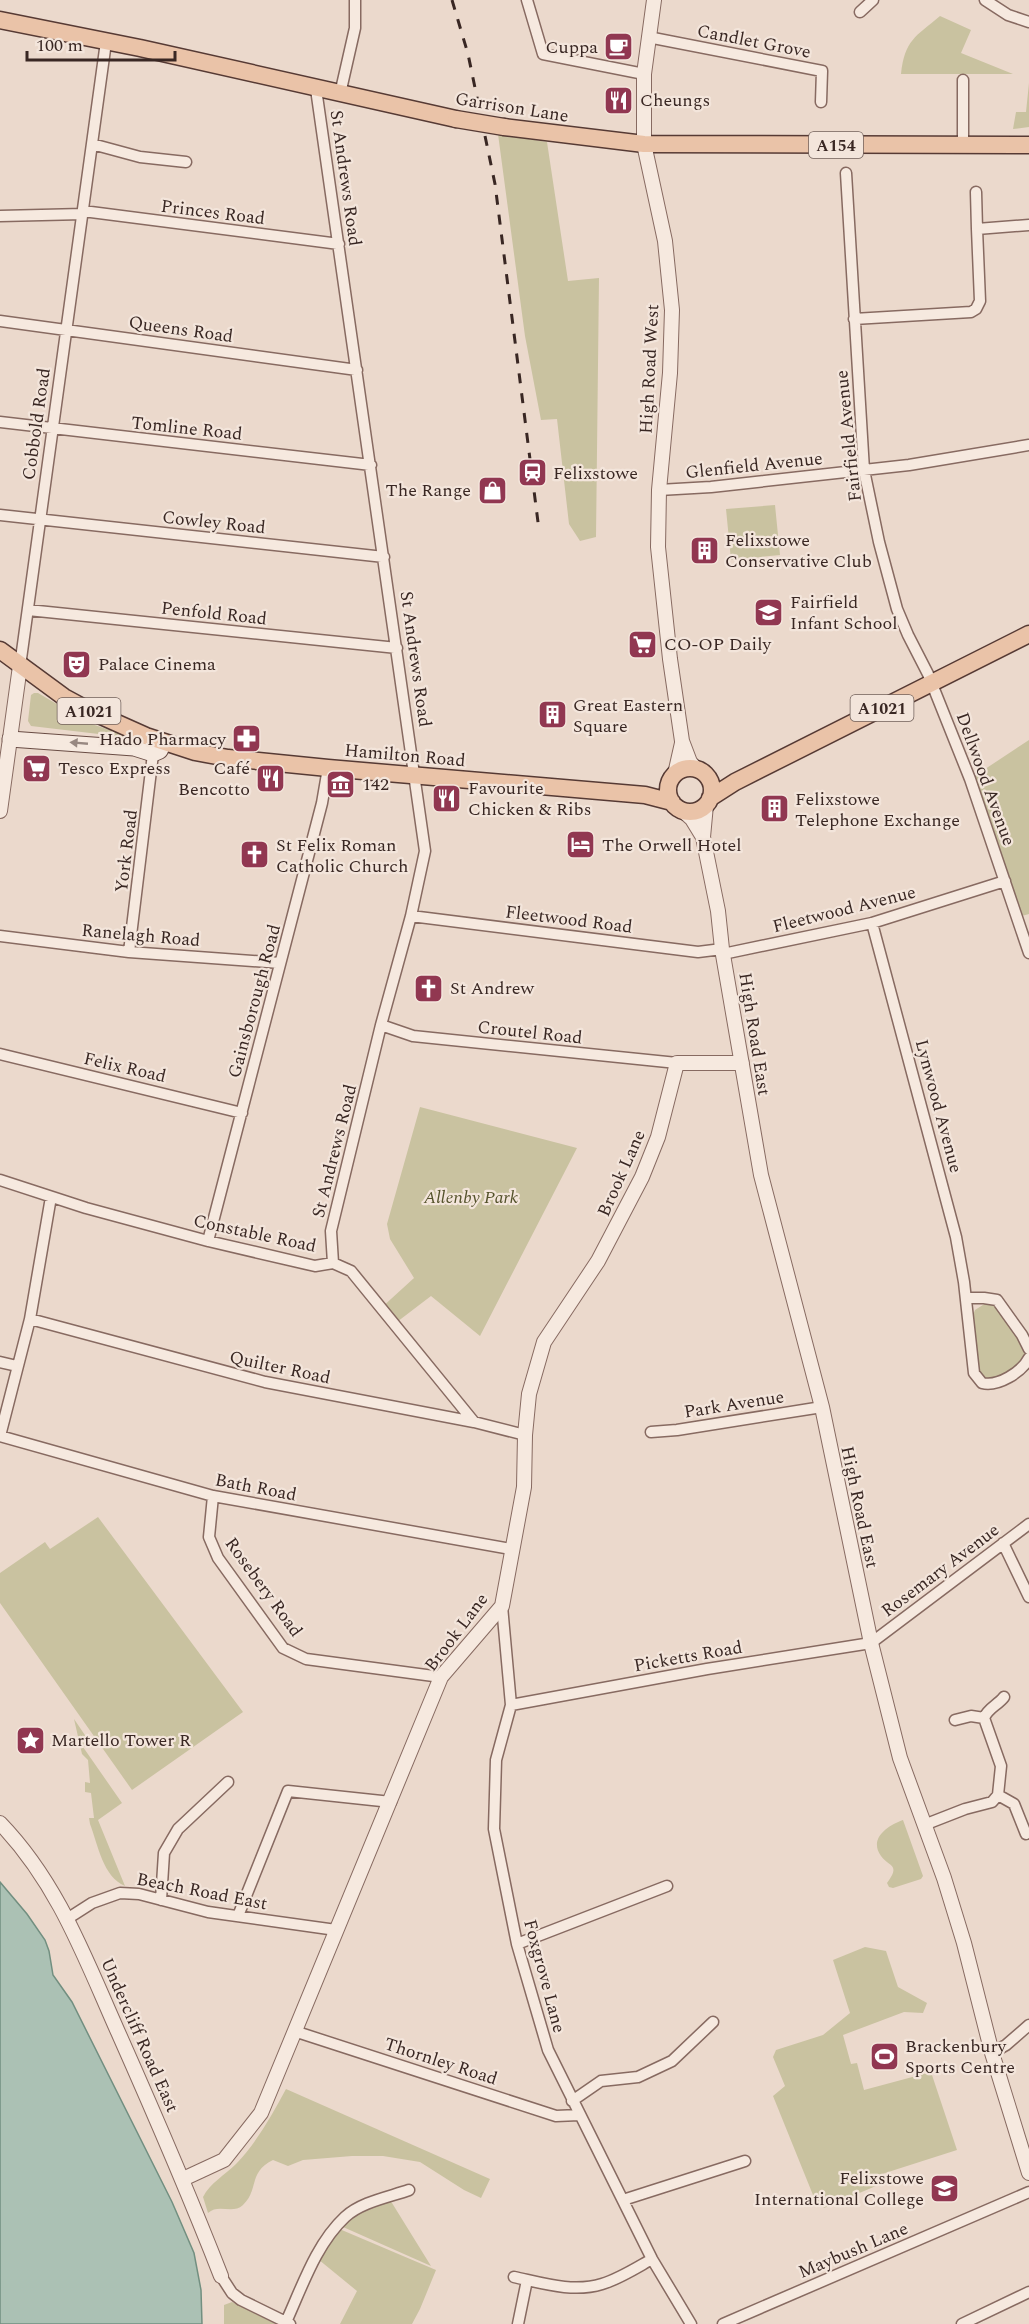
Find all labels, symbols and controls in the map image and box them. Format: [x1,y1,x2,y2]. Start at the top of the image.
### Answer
street label: Candlet Grove [695,17,813,66]
scale bar [27,24,176,62]
cafe icon: Cuppa [603,31,635,63]
text: 100 m [36,32,83,59]
place label: Cuppa [546,34,598,61]
restaurant icon: Cheungs [603,84,635,116]
street label: Garrison Lane [453,85,571,130]
place label: Cheungs [640,87,710,114]
street label: St Andrews Road [323,108,368,248]
road number: A154 [809,132,863,158]
street label: Princes Road [159,193,267,232]
street label: High Road West [633,303,666,435]
street label: Queens Road [127,309,235,350]
street label: Cobbold Road [15,366,58,482]
street label: Fairfield Avenue [828,369,869,503]
street label: Tomline Road [130,409,244,448]
street label: Glenfield Avenue [684,445,824,486]
station icon: Felixstowe [516,457,548,489]
place label: Felixstowe [553,460,638,487]
shop icon: The Range [476,474,508,506]
place label: The Range [386,477,471,504]
street label: Cowley Road [161,504,267,541]
place label: Felixstowe Conservative Club [725,527,872,575]
building icon: Felixstowe Conservative Club [688,534,720,566]
street label: St Andrews Road [393,589,438,729]
place label: Fairfield Infant School [790,589,898,637]
street label: Penfold Road [160,595,268,632]
school or university icon: Fairfield Infant School [753,596,785,628]
supermarket icon: CO-OP Daily [627,628,659,660]
place label: CO-OP Daily [664,631,773,658]
theatre icon: Palace Cinema [61,648,93,680]
place label: Palace Cinema [98,651,216,678]
place label: Great Eastern Square [573,692,683,740]
road number: A1021 [850,695,914,721]
road number: A1021 [58,698,121,724]
building icon: Great Eastern Square [536,699,568,731]
street label: Dellwood Avenue [949,709,1022,850]
pharmacy icon: Hado Pharmacy [231,723,263,755]
place label: Hado Pharmacy [99,726,227,753]
street label: Hamilton Road [343,737,467,774]
one-way arrow [70,738,89,748]
supermarket icon: Tesco Express [21,752,53,784]
place label: Tesco Express [58,755,171,782]
place label: Café Bencotto [178,755,250,803]
restaurant icon: Café Bencotto [255,762,287,794]
museum icon: 142 [325,768,357,800]
place label: 142 [362,771,389,798]
place label: Favourite Chicken & Ribs [468,775,591,823]
restaurant icon: Favourite Chicken & Ribs [431,782,463,814]
place label: Felixstowe Telephone Exchange [795,786,960,834]
building icon: Felixstowe Telephone Exchange [758,793,790,825]
street label: York Road [108,808,145,894]
hotel icon: The Orwell Hotel [565,829,597,861]
place label: St Felix Roman Catholic Church [276,832,408,880]
place label: The Orwell Hotel [602,832,742,859]
church icon: St Felix Roman Catholic Church [239,839,271,871]
street label: Fleetwood Avenue [770,879,919,940]
street label: Fleetwood Road [504,898,634,941]
street label: Ranelagh Road [80,917,202,954]
street label: Gainsborough Road [221,921,288,1081]
street label: High Road East [731,971,778,1098]
church icon: St Andrew [413,972,445,1004]
place label: St Andrew [450,975,535,1002]
street label: Croutel Road [476,1014,584,1051]
street label: Lynwood Avenue [908,1036,969,1176]
street label: Felix Road [81,1045,169,1090]
street label: St Andrews Road [305,1081,364,1221]
street label: Brook Lane [590,1125,653,1221]
park label: Allenby Park [423,1184,519,1211]
street label: Constable Road [191,1207,319,1260]
street label: Quilter Road [227,1344,333,1391]
street label: Park Avenue [682,1383,786,1426]
street label: High Road East [833,1443,886,1571]
street label: Bath Road [213,1466,299,1509]
street label: Rosemary Avenue [875,1517,1005,1624]
street label: Rosebery Road [218,1532,309,1643]
street label: Brook Lane [418,1587,495,1677]
street label: Picketts Road [632,1634,744,1679]
place icon: Martello Tower R [14,1724,46,1756]
place label: Martello Tower R [51,1727,191,1754]
street label: Beach Road East [134,1866,270,1917]
street label: Foxgrove Lane [516,1916,573,2036]
street label: Undercliff Road East [93,1954,186,2117]
street label: Thornley Road [381,2030,501,2092]
place label: Brackenbury Sports Centre [905,2033,1015,2081]
sports icon: Brackenbury Sports Centre [868,2040,900,2072]
place label: Felixstowe International College [754,2165,924,2213]
school or university icon: Felixstowe International College [929,2172,961,2204]
street label: Maybush Lane [794,2215,912,2286]

